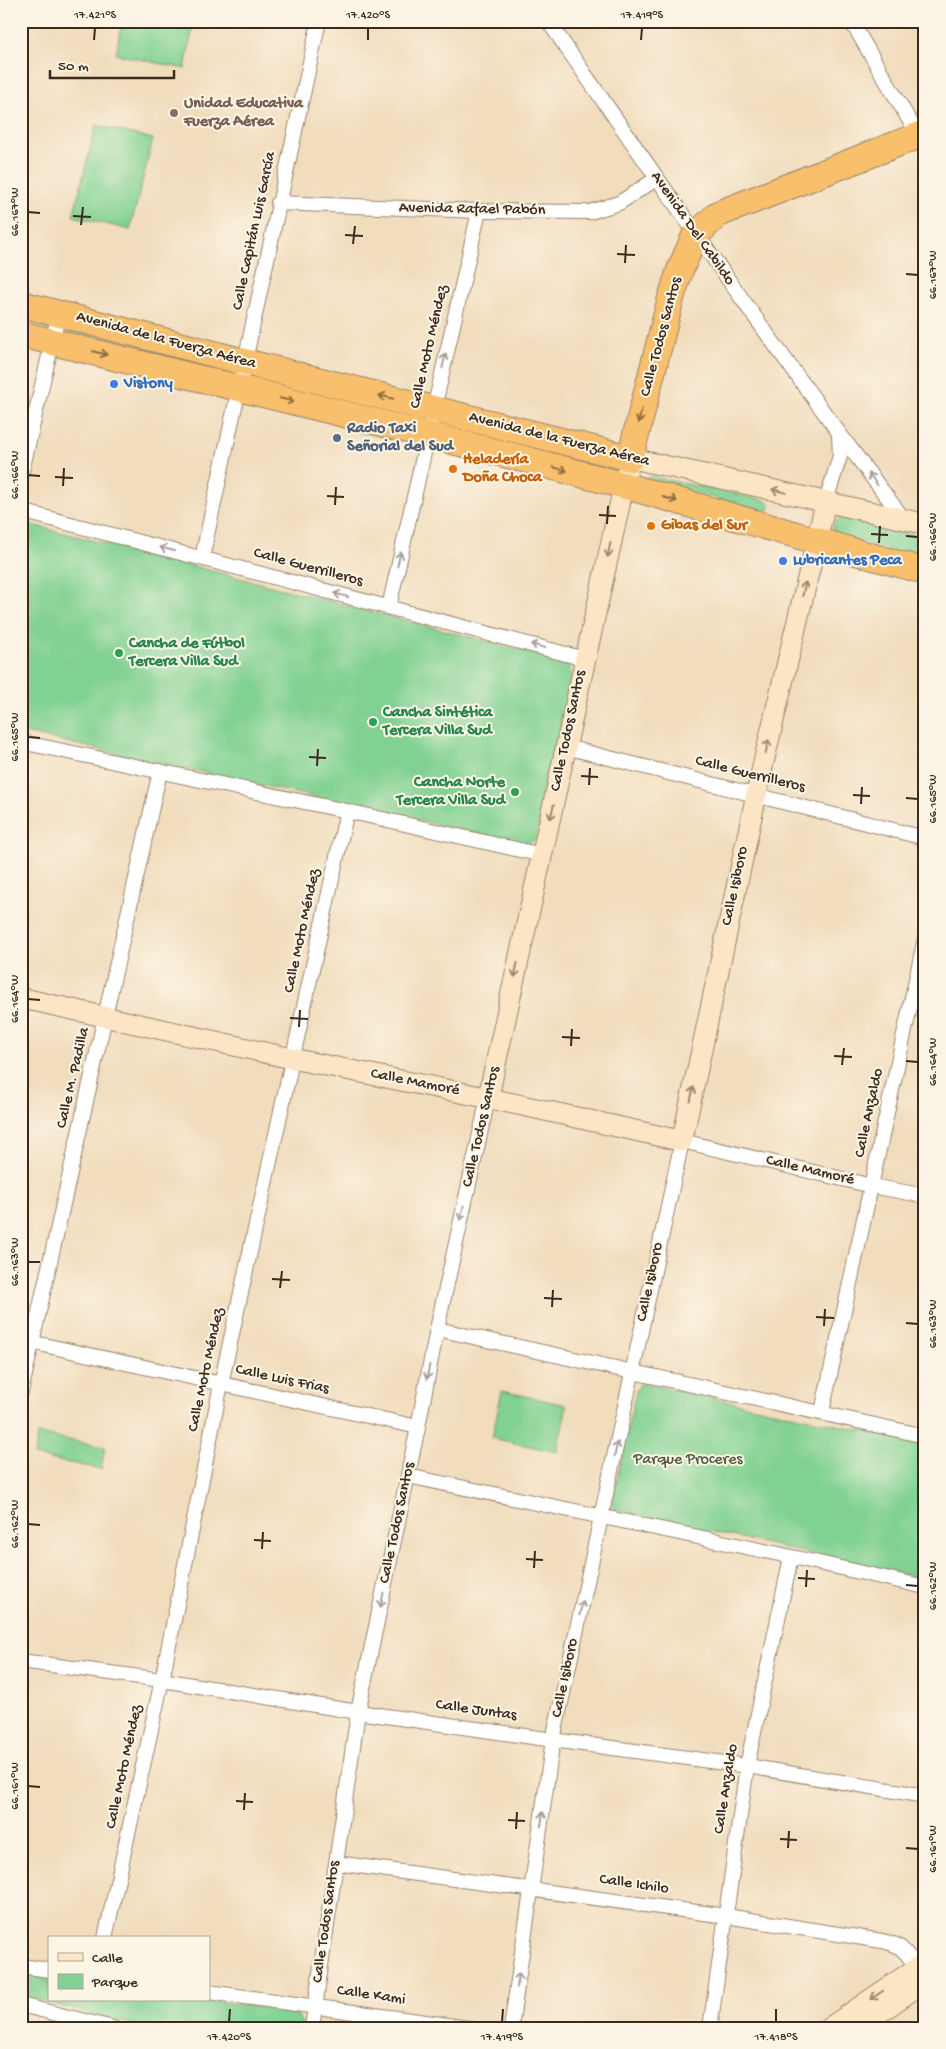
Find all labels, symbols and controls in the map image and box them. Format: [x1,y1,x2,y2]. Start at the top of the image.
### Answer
text: 17.421°S [73,9,117,23]
text: 17.420°S [345,9,391,23]
text: 17.419°S [620,9,664,23]
scale bar [50,48,174,80]
text: 50 m [58,58,89,76]
place label: Unidad Educativa Fuerza Aérea [183,95,304,132]
marker: Unidad Educativa Fuerza Aérea [168,107,180,119]
street label: Calle Capitán Luis García [229,149,281,312]
street label: Avenida Del Cabildo [646,168,738,290]
text: 66.167°W [9,188,23,236]
street label: Avenida Rafael Pabón [399,199,546,221]
text: 66.167°W [927,251,941,299]
street label: Calle Todos Santos [637,274,687,399]
street label: Calle Moto Méndez [407,282,454,411]
street label: Avenida de la Fuerza Aérea [74,308,259,374]
one-way arrow [91,349,107,359]
one-way arrow [440,353,450,369]
place label: Vistony [123,375,173,394]
marker: Vistony [108,378,120,390]
one-way arrow [379,392,395,401]
one-way arrow [279,396,295,405]
one-way arrow [635,407,645,423]
street label: Avenida de la Fuerza Aérea [467,408,652,472]
place label: Radio Taxi Señorial del Sud [346,420,455,457]
marker: Radio Taxi Señorial del Sud [331,432,343,444]
text: 66.166°W [9,451,23,499]
place label: Heladería Doña Choca [461,451,543,488]
marker: Heladería Doña Choca [447,463,459,475]
one-way arrow [551,465,567,474]
one-way arrow [868,473,879,486]
one-way arrow [771,486,787,495]
one-way arrow [661,495,677,505]
text: 66.166°W [927,513,941,561]
place label: Gibas del Sur [661,517,749,536]
marker: Gibas del Sur [645,520,657,532]
one-way arrow [603,542,613,558]
one-way arrow [160,544,176,553]
street label: Calle Guerrilleros [251,544,366,592]
one-way arrow [395,552,404,568]
place label: Lubricantes Peca [793,552,903,571]
marker: Lubricantes Peca [777,555,789,567]
one-way arrow [800,582,809,598]
one-way arrow [334,589,350,599]
place label: Cancha de Fútbol Tercera Villa Sud [127,635,245,672]
one-way arrow [530,641,546,651]
marker: Cancha de Fútbol Tercera Villa Sud [113,647,125,659]
street label: Calle Todos Santos [547,668,591,793]
place label: Cancha Sintética Tercera Villa Sud [381,704,494,741]
text: 66.165°W [9,713,23,761]
marker: Cancha Sintética Tercera Villa Sud [367,716,379,728]
one-way arrow [763,740,772,756]
street label: Calle Guerrilleros [693,752,808,798]
place label: Cancha Norte Tercera Villa Sud [395,774,507,811]
text: 66.165°W [927,775,941,823]
marker: Cancha Norte Tercera Villa Sud [509,786,521,798]
one-way arrow [546,803,556,819]
street label: Calle Isiboro [718,845,754,927]
street label: Calle Moto Méndez [281,866,326,995]
one-way arrow [511,962,520,978]
text: 66.164°W [9,975,23,1023]
street label: Calle M. Padilla [53,1025,95,1130]
text: 66.164°W [927,1038,941,1086]
street label: Calle Todos Santos [459,1064,505,1189]
street label: Calle Mamoré [369,1065,462,1101]
street label: Calle Anzaldo [851,1067,889,1159]
one-way arrow [688,1086,697,1102]
street label: Calle Mamoré [764,1152,857,1191]
one-way arrow [457,1205,466,1221]
text: 66.163°W [9,1238,23,1286]
street label: Calle Isiboro [633,1241,669,1323]
text: 66.163°W [927,1300,941,1348]
street label: Calle Moto Méndez [185,1305,230,1434]
street label: Calle Luis Frias [233,1361,332,1399]
one-way arrow [423,1364,433,1380]
one-way arrow [611,1441,621,1457]
park label: Parque Proceres [633,1451,744,1470]
street label: Calle Todos Santos [376,1460,420,1585]
text: 66.162°W [9,1500,23,1548]
text: 66.162°W [927,1562,941,1610]
one-way arrow [376,1592,386,1608]
one-way arrow [577,1600,587,1616]
street label: Calle Isiboro [548,1637,584,1719]
street label: Calle Juntas [434,1696,519,1726]
street label: Calle Moto Méndez [103,1702,148,1831]
street label: Calle Anzaldo [711,1743,743,1835]
text: 66.161°W [9,1762,23,1810]
one-way arrow [537,1811,547,1827]
text: 66.161°W [927,1825,941,1873]
street label: Calle Todos Santos [309,1859,345,1984]
street label: Calle Ichilo [598,1871,670,1899]
legend [48,1936,210,2002]
text: Calle [92,1950,123,1968]
one-way arrow [513,1972,523,1988]
text: Parque [91,1974,138,1992]
street label: Calle Kami [335,1982,407,2010]
one-way arrow [870,1990,884,2000]
text: 17.420°S [206,2031,252,2045]
text: 17.419°S [480,2031,524,2045]
text: 17.418°S [754,2031,798,2045]

